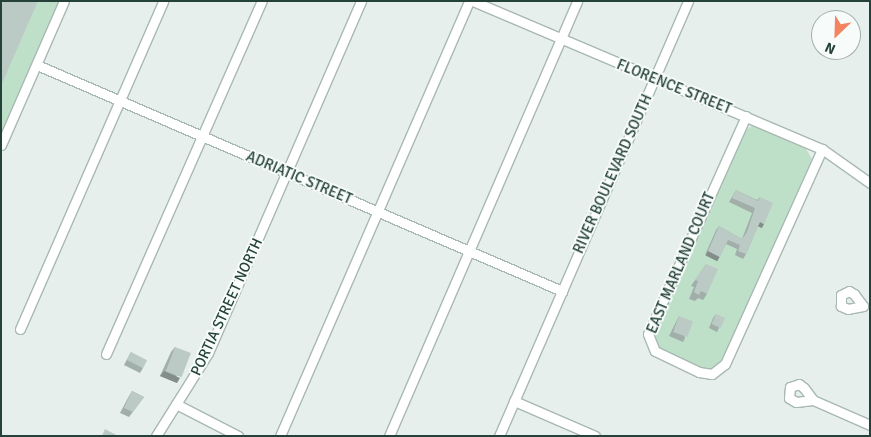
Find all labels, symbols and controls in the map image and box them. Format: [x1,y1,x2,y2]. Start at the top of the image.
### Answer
north arrow [811,10,861,60]
text: N [822,38,838,58]
street label: FLORENCE STREET [614,56,734,118]
street label: RIVER BOULEVARD SOUTH [570,91,656,257]
street label: ADRIATIC STREET [243,148,355,208]
street label: EAST MARLAND COURT [643,190,719,336]
street label: PORTIA STREET NORTH [187,235,267,379]

